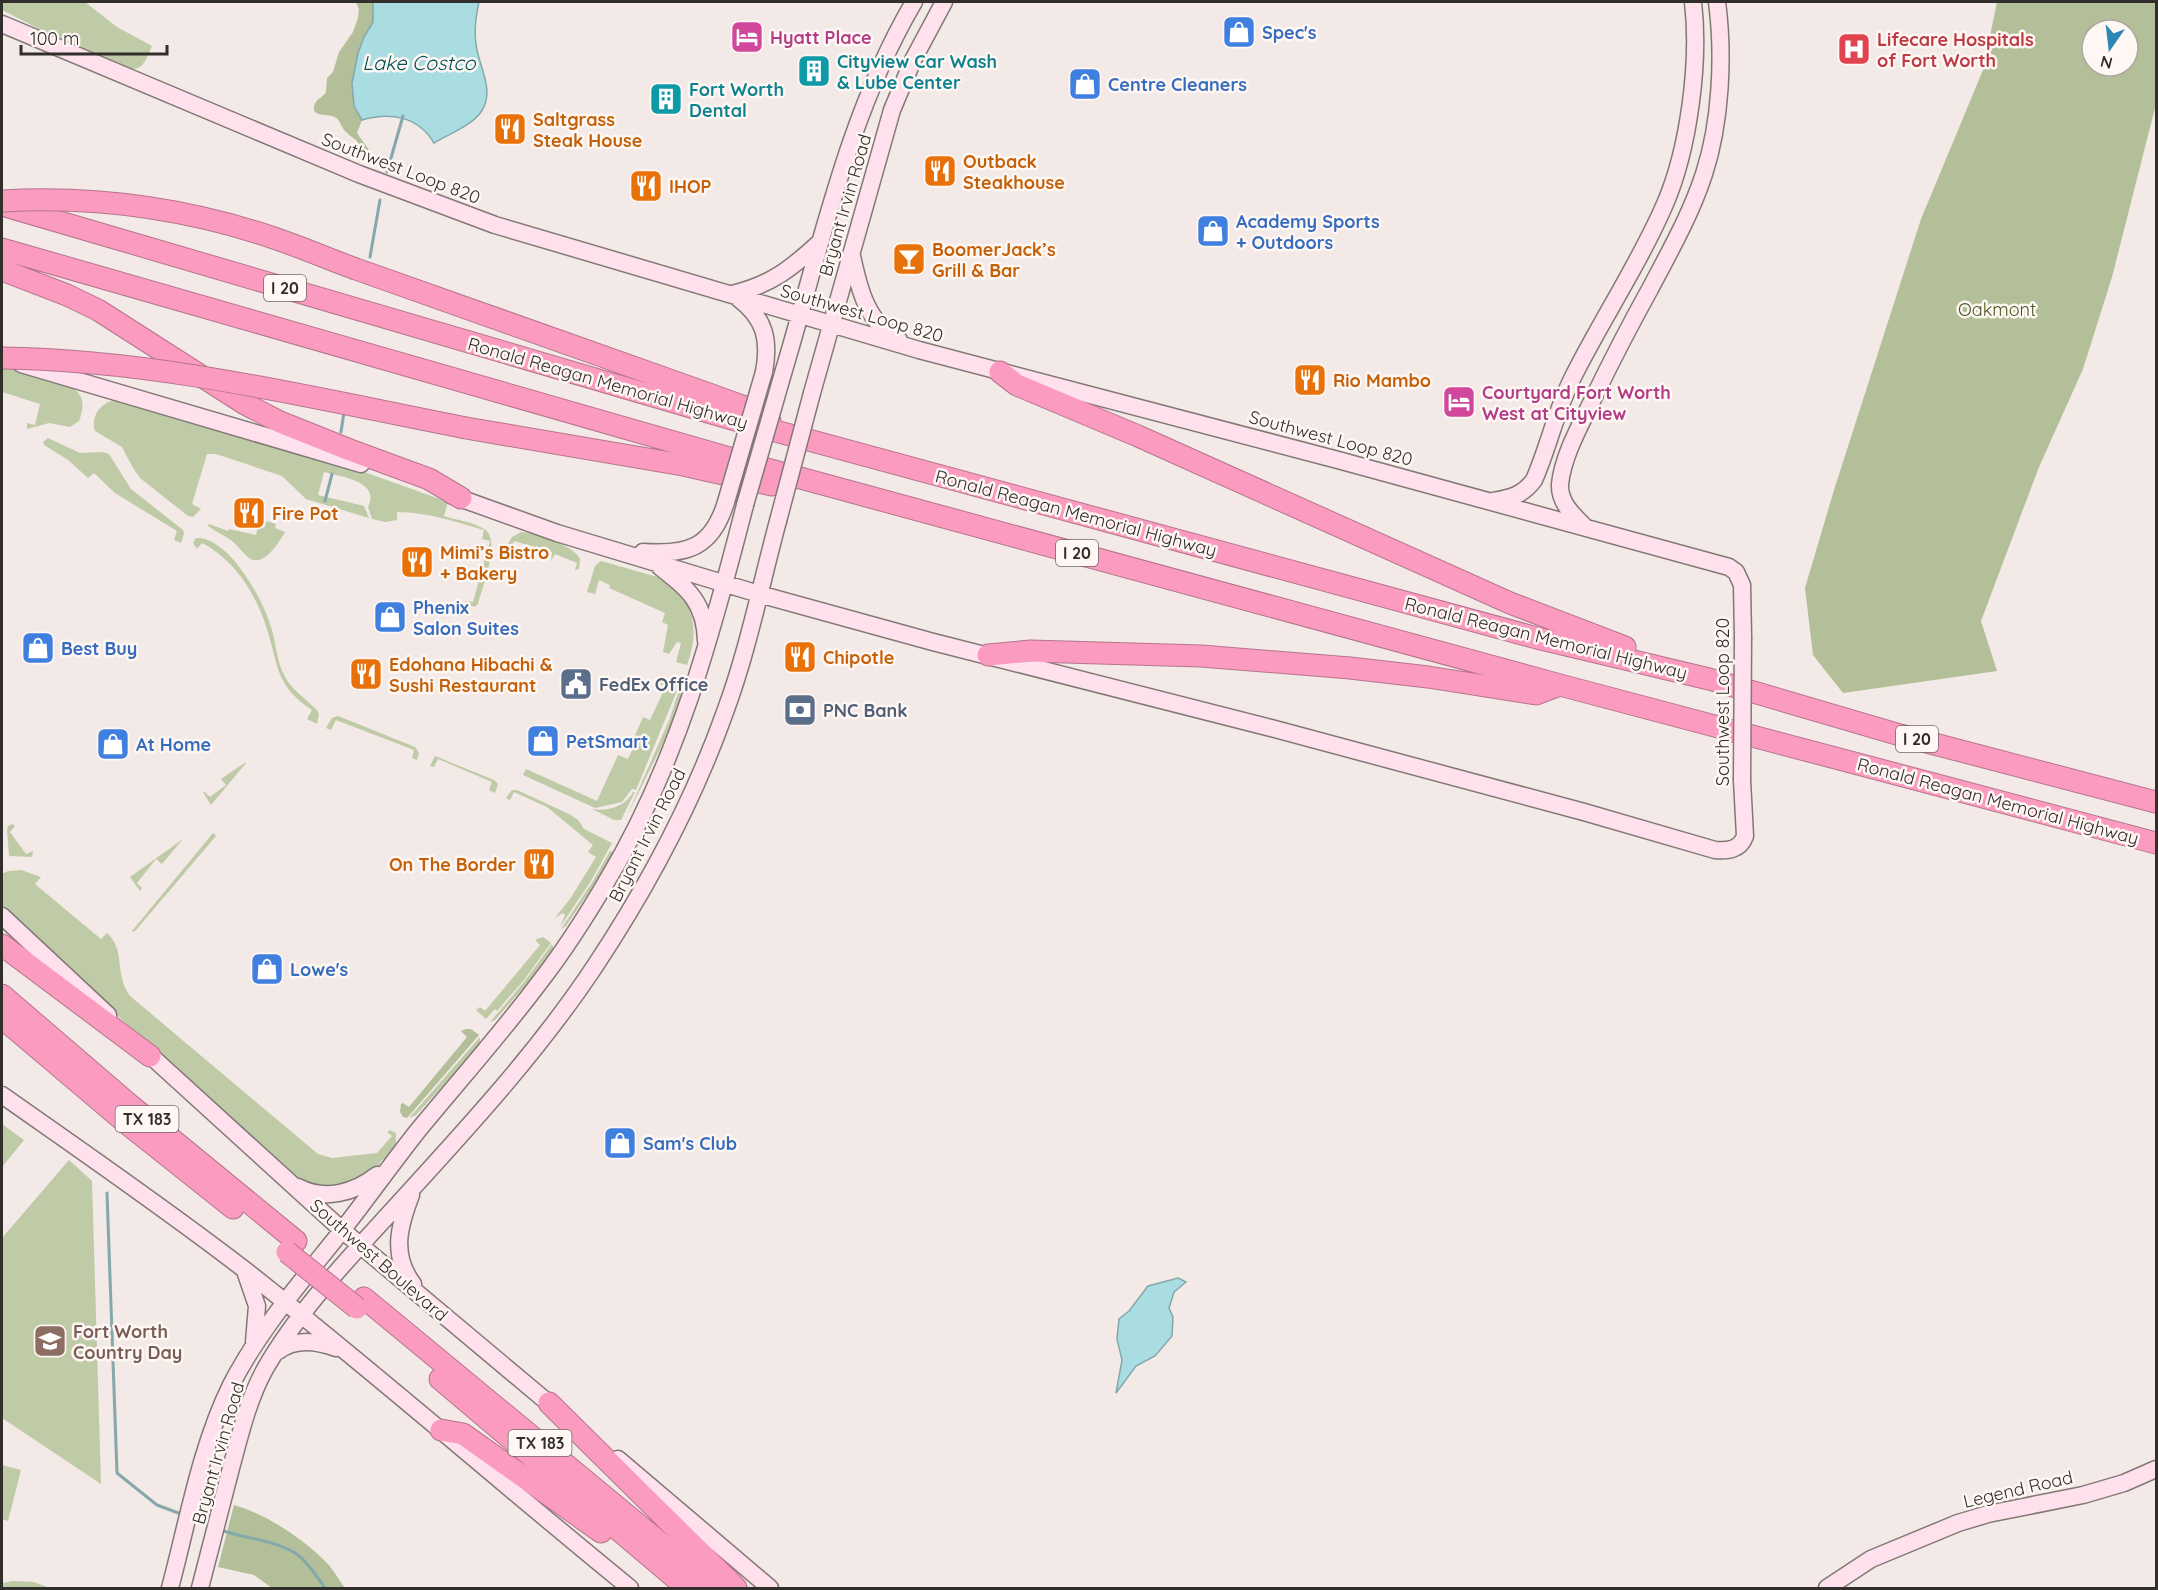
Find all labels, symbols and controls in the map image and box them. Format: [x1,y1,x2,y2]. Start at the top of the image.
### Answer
shop icon: Spec's [1221,14,1257,50]
scale bar [21,18,166,56]
north arrow [2080,18,2140,78]
hotel icon: Hyatt Place [729,19,765,55]
place label: Spec's [1262,21,1317,44]
place label: Hyatt Place [770,26,872,49]
text: 100 m [30,27,79,50]
place label: Lifecare Hospitals of Fort Worth [1877,28,2034,72]
hospital icon: Lifecare Hospitals of Fort Worth [1836,31,1872,67]
water label: Lake Costco [362,50,477,75]
place label: Cityview Car Wash & Lube Center [837,50,997,94]
text: N [2098,51,2114,74]
building icon: Cityview Car Wash & Lube Center [796,53,832,89]
shop icon: Centre Cleaners [1067,66,1103,102]
place label: Centre Cleaners [1108,73,1247,96]
place label: Fort Worth Dental [689,78,784,122]
building icon: Fort Worth Dental [648,81,684,117]
place label: Saltgrass Steak House [533,108,642,152]
restaurant icon: Saltgrass Steak House [492,111,528,147]
street label: Southwest Loop 820 [318,127,484,209]
street label: Bryant Irvin Road [814,131,876,279]
place label: Outback Steakhouse [963,150,1065,194]
restaurant icon: Outback Steakhouse [922,153,958,189]
restaurant icon: IHOP [628,168,664,204]
place label: IHOP [669,175,712,198]
place label: Academy Sports + Outdoors [1236,210,1380,254]
shop icon: Academy Sports + Outdoors [1195,213,1231,249]
place label: BoomerJack’s Grill & Bar [932,238,1056,282]
bar icon: BoomerJack’s Grill & Bar [891,241,927,277]
road number: I 20 [264,275,306,301]
street label: Southwest Loop 820 [778,279,946,347]
park label: Oakmont [1958,298,2036,321]
street label: Ronald Reagan Memorial Highway [465,332,751,434]
restaurant icon: Rio Mambo [1292,362,1328,398]
place label: Rio Mambo [1333,369,1431,392]
place label: Courtyard Fort Worth West at Cityview [1482,381,1671,425]
hotel icon: Courtyard Fort Worth West at Cityview [1441,384,1477,420]
street label: Southwest Loop 820 [1247,405,1415,471]
street label: Ronald Reagan Memorial Highway [933,464,1219,562]
restaurant icon: Fire Pot [231,495,267,531]
place label: Fire Pot [272,502,339,525]
road number: I 20 [1056,540,1098,566]
place label: Mimi’s Bistro + Bakery [440,541,549,585]
restaurant icon: Mimi’s Bistro + Bakery [399,544,435,580]
street label: Ronald Reagan Memorial Highway [1402,592,1690,684]
place label: Phenix Salon Suites [413,596,519,640]
shop icon: Phenix Salon Suites [372,599,408,635]
street label: Southwest Loop 820 [1711,618,1734,786]
shop icon: Best Buy [20,630,56,666]
place label: Best Buy [61,637,137,660]
restaurant icon: Chipotle [782,639,818,675]
place label: Chipotle [823,646,894,669]
place label: Edohana Hibachi & Sushi Restaurant [389,653,553,697]
restaurant icon: Edohana Hibachi & Sushi Restaurant [348,656,384,692]
public building icon: FedEx Office [558,666,594,702]
place label: FedEx Office [599,673,709,696]
bank icon: PNC Bank [782,692,818,728]
place label: PNC Bank [823,699,907,722]
shop icon: PetSmart [525,723,561,759]
shop icon: At Home [95,726,131,762]
road number: I 20 [1896,726,1938,752]
place label: PetSmart [566,730,648,753]
place label: At Home [136,733,211,756]
street label: Ronald Reagan Memorial Highway [1855,752,2141,850]
street label: Bryant Irvin Road [603,764,691,906]
restaurant icon: On The Border [521,846,557,882]
place label: On The Border [389,853,516,876]
shop icon: Lowe's [249,951,285,987]
place label: Lowe's [290,958,349,981]
road number: TX 183 [116,1106,178,1132]
shop icon: Sam's Club [602,1125,638,1161]
place label: Sam's Club [643,1132,737,1155]
street label: Southwest Boulevard [305,1194,453,1326]
place label: Fort Worth Country Day [73,1320,182,1364]
school or university icon: Fort Worth Country Day [32,1323,68,1359]
street label: Bryant Irvin Road [187,1379,249,1527]
road number: TX 183 [508,1430,572,1456]
street label: Legend Road [1961,1465,2075,1513]

